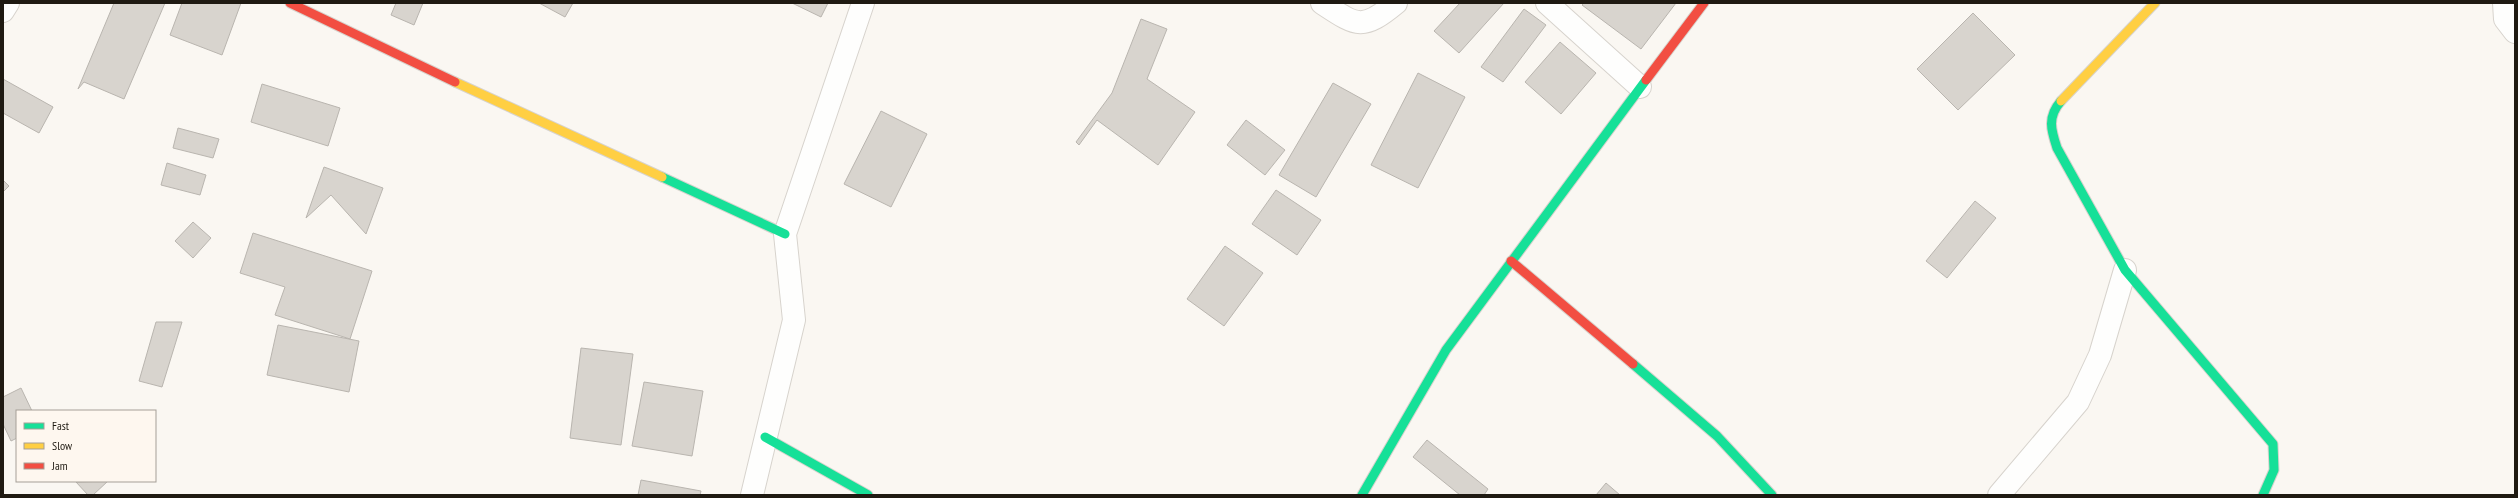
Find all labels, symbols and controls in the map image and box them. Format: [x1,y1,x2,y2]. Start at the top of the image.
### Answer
legend [16,410,156,482]
text: Fast [52,418,70,433]
text: Slow [52,438,73,453]
text: Jam [51,458,68,473]

